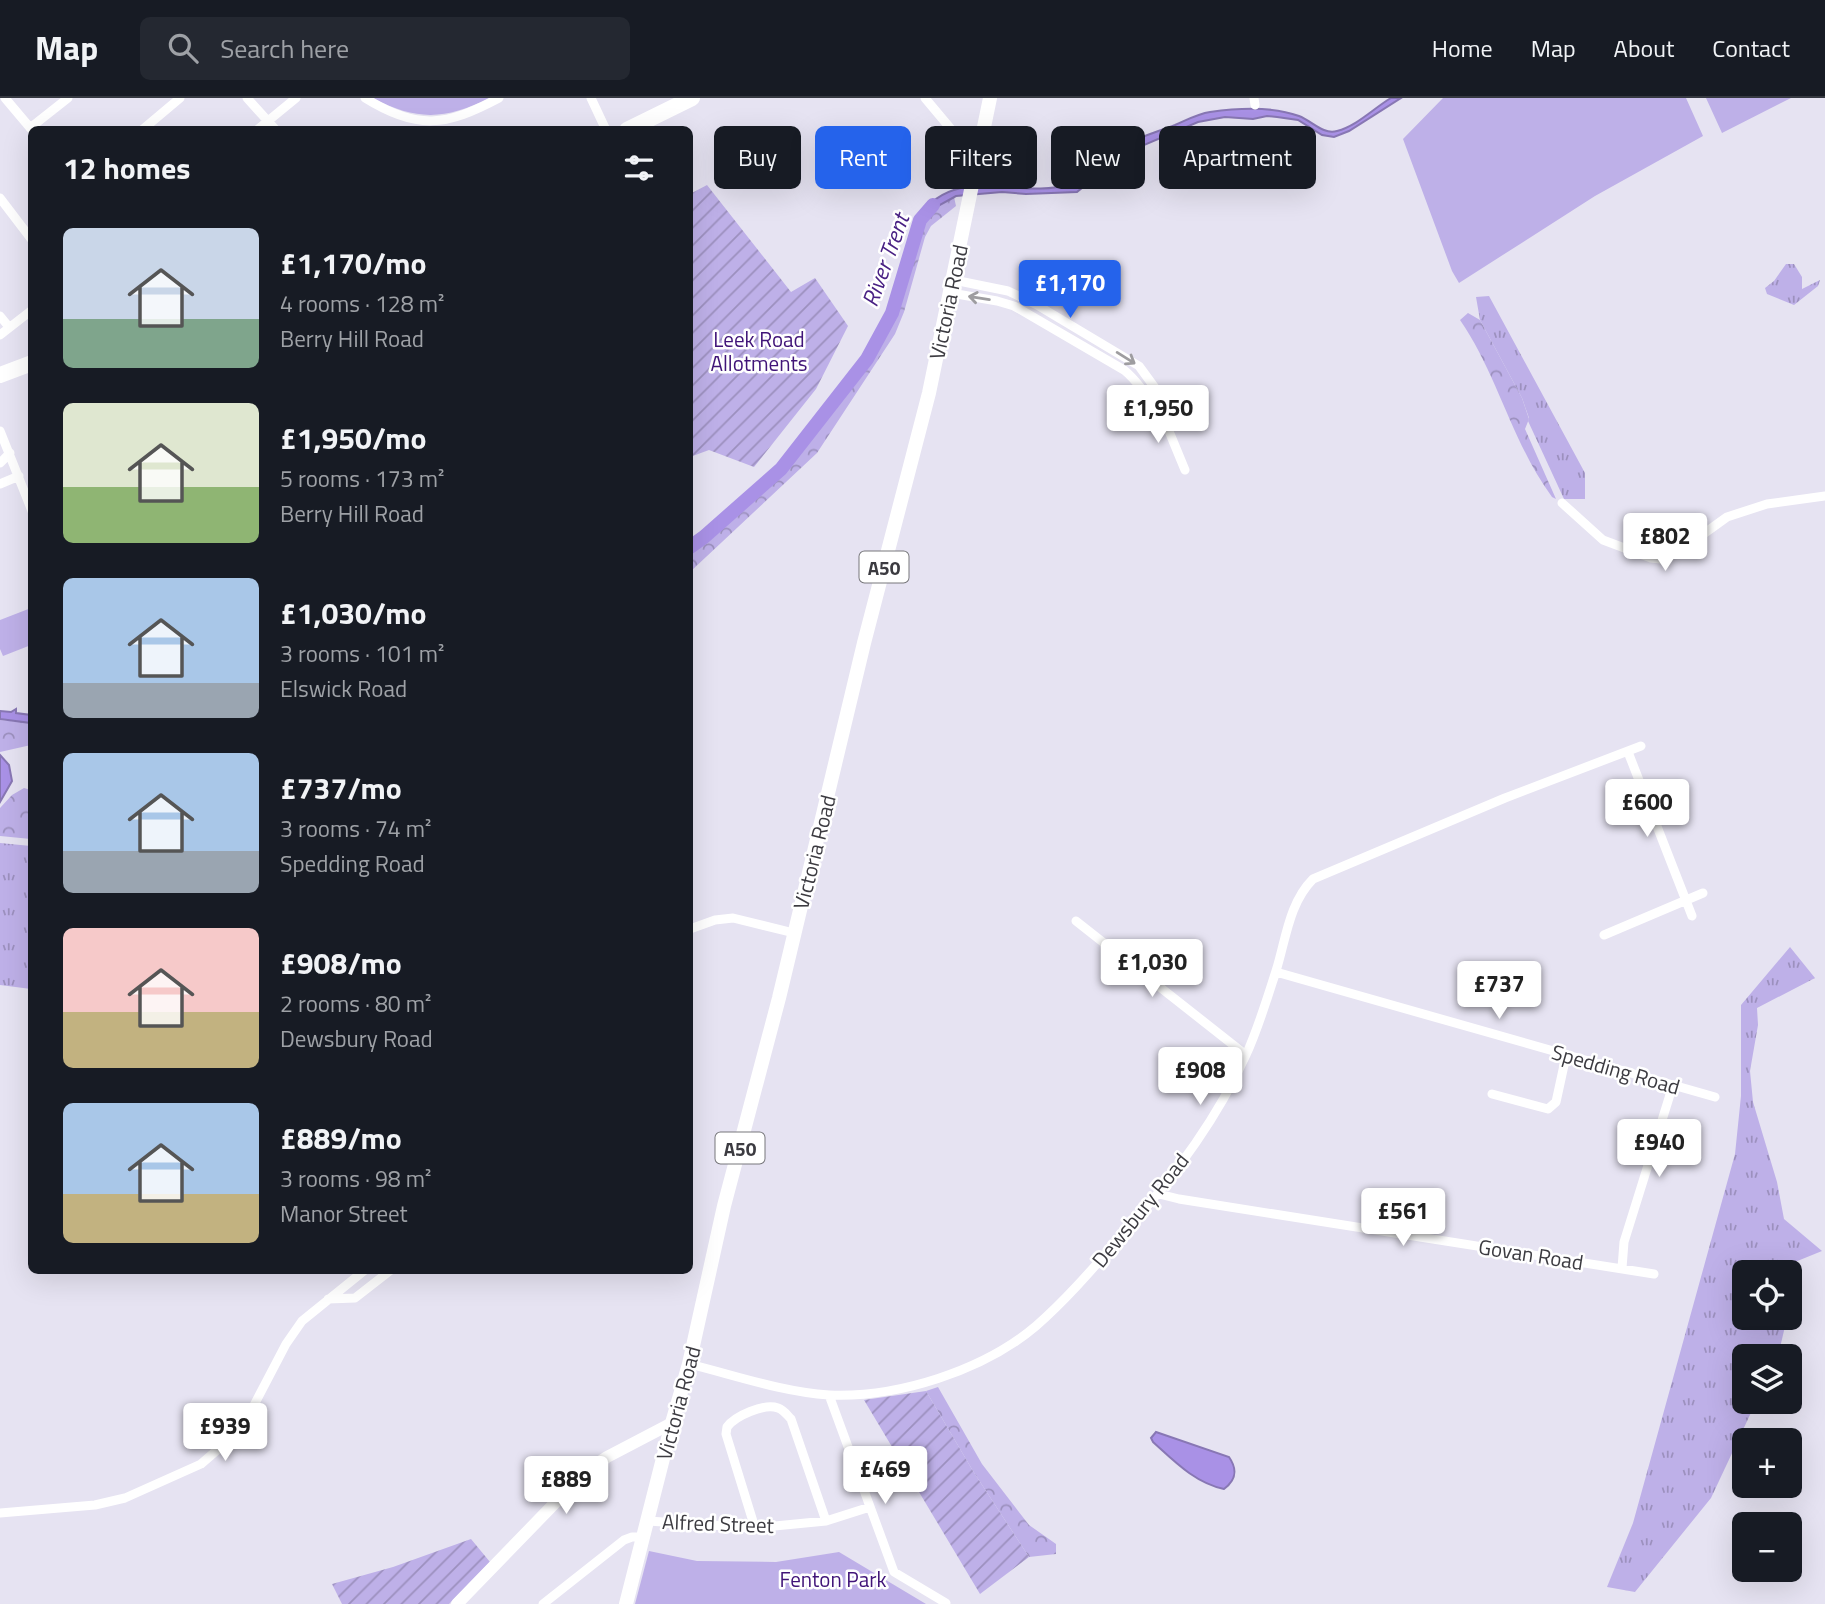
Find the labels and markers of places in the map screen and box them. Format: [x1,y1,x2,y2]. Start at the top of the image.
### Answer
pin: £1,170 [1013,260,1127,320]
pin: £1,950 [1101,386,1215,445]
pin: £802 [1624,514,1706,573]
pin: £600 [1606,780,1688,839]
pin: £1,030 [1095,940,1209,999]
pin: £737 [1458,962,1540,1021]
pin: £908 [1159,1048,1241,1107]
pin: £940 [1618,1119,1700,1179]
pin: £561 [1362,1188,1444,1248]
pin: £939 [184,1404,266,1463]
pin: £469 [844,1446,926,1506]
pin: £889 [525,1456,607,1516]

